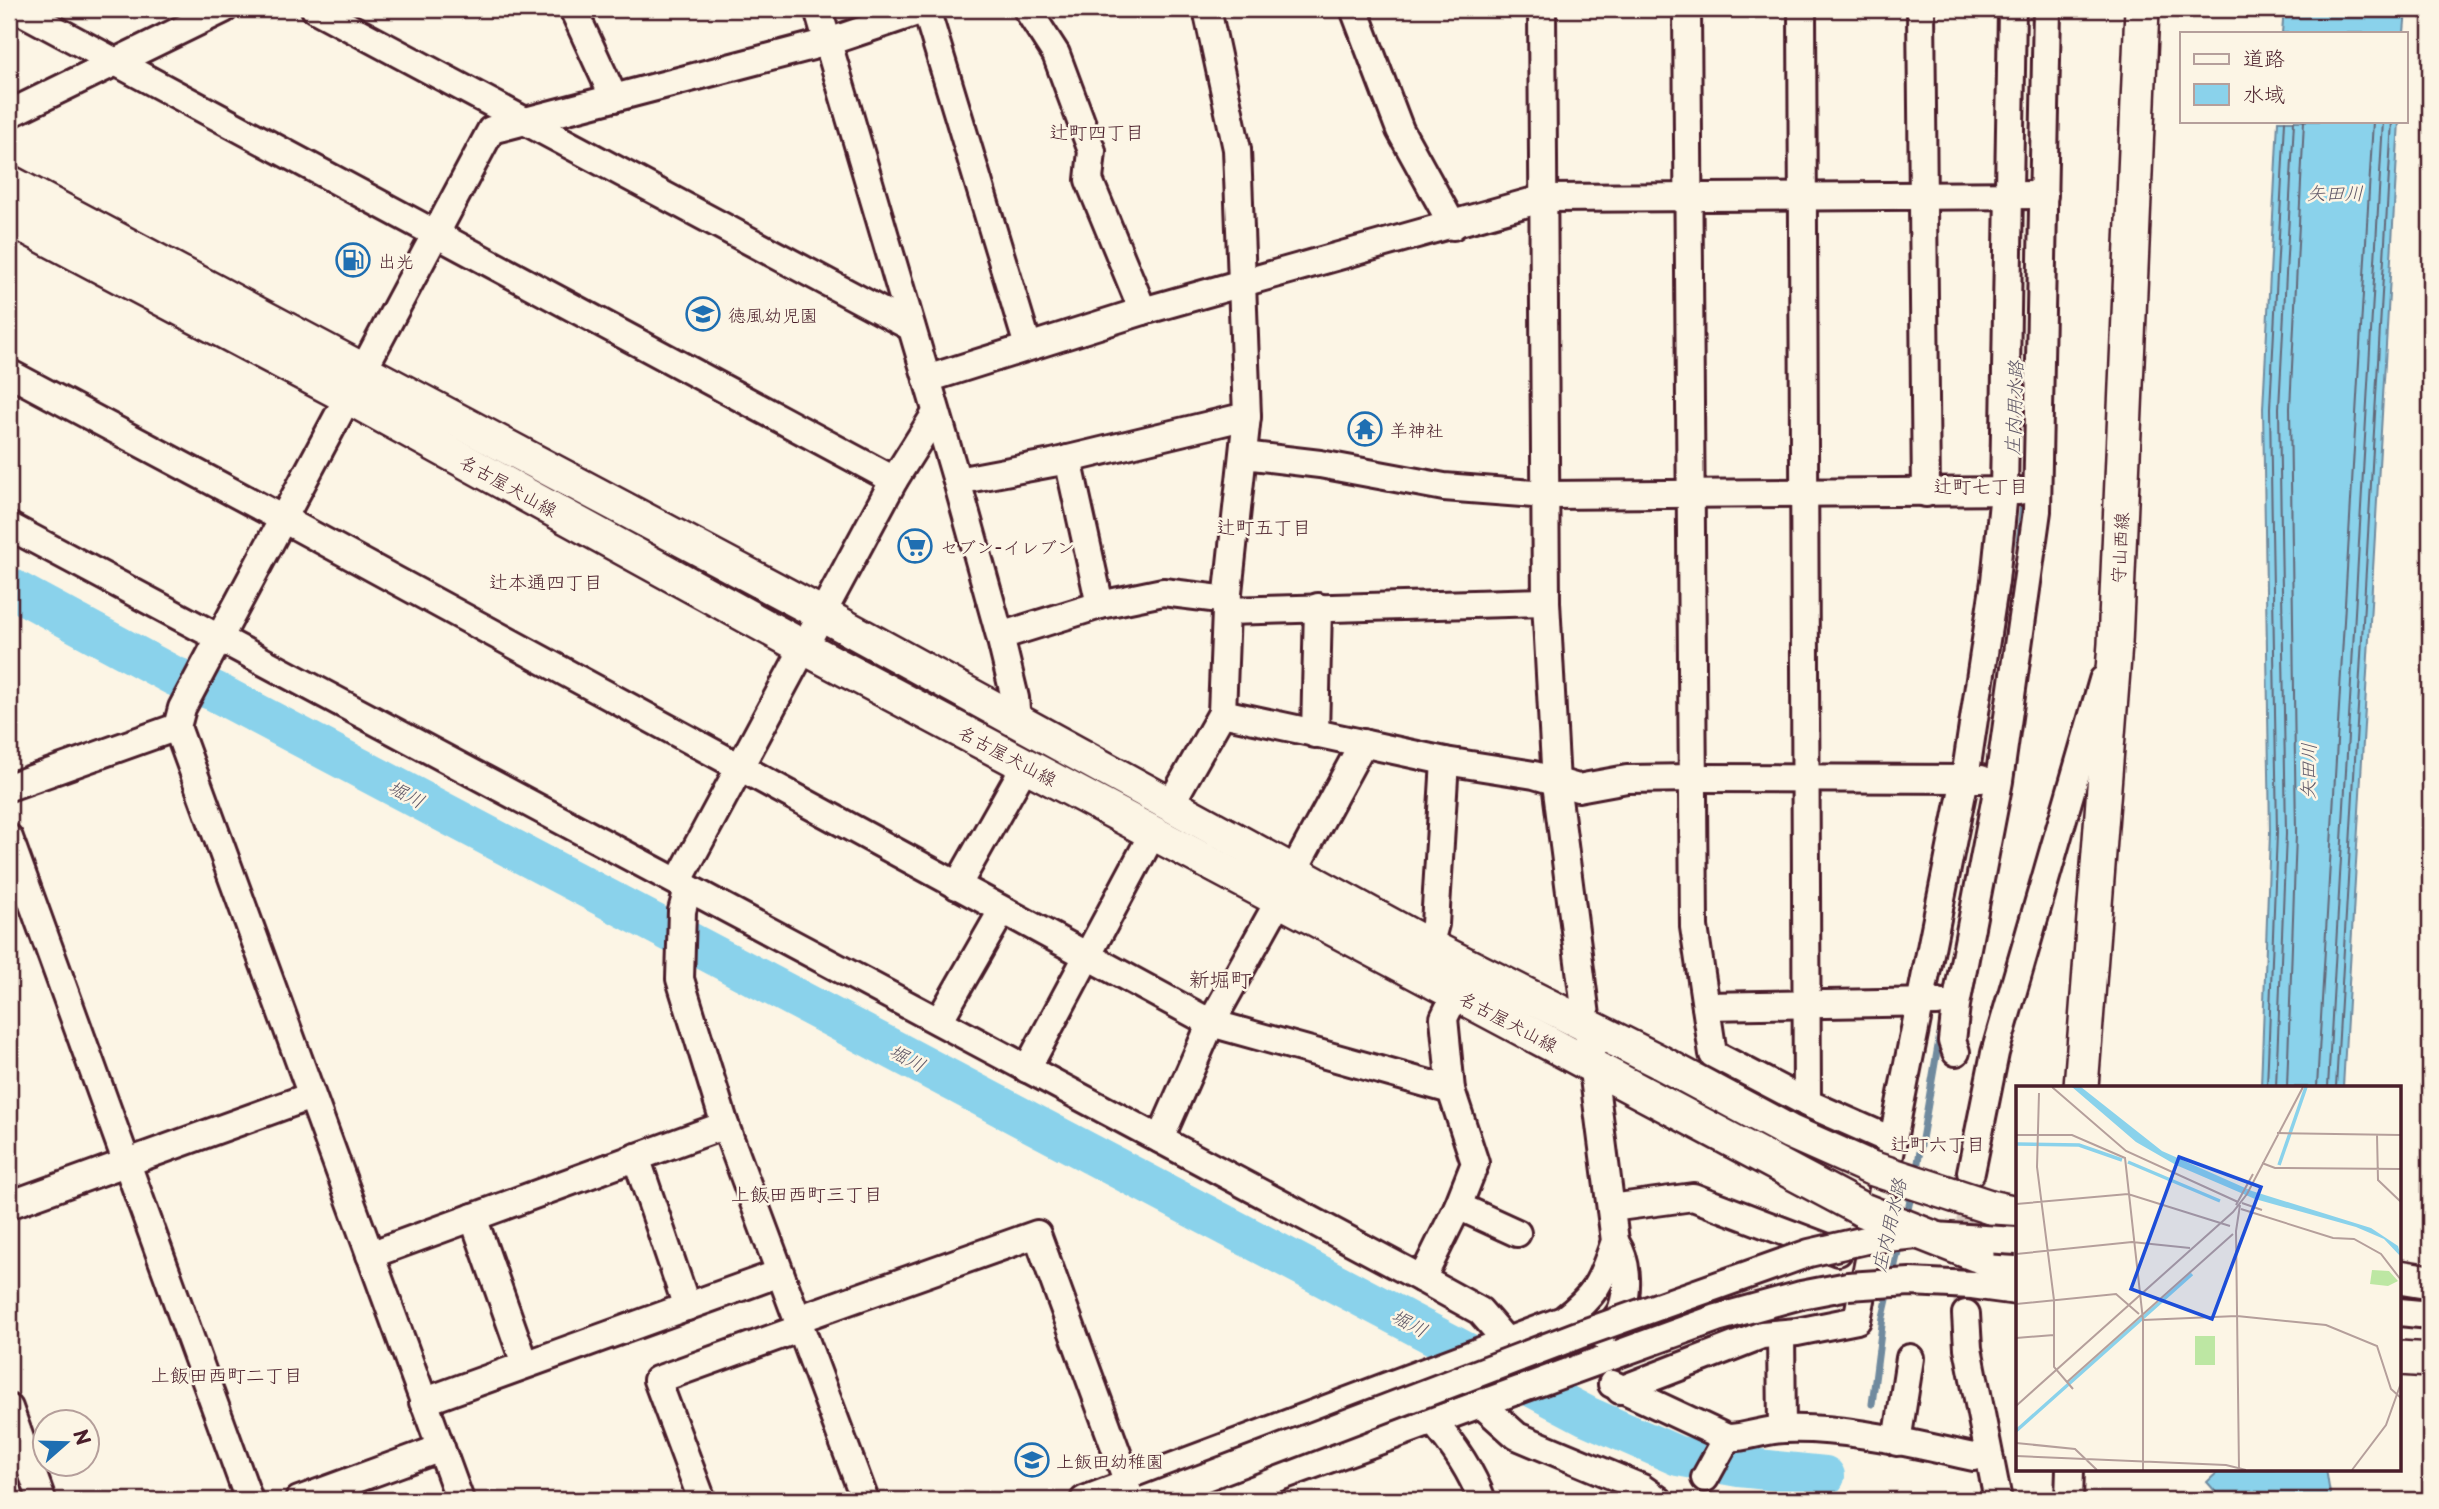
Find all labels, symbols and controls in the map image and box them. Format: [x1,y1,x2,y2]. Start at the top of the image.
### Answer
legend [2180,32,2408,122]
text: 道路 [2243,41,2285,73]
text: 水域 [2243,77,2285,109]
district label: 辻町四丁目 [1049,117,1145,145]
water label: 矢田川 [2306,178,2364,206]
fuel station icon: 出光 [334,241,372,279]
place label: 出光 [378,247,414,274]
school or university icon: 徳風幼児園 [684,295,722,333]
place label: 徳風幼児園 [728,301,818,328]
water label: 庄内用水路 [1997,359,2029,456]
temple icon: 羊神社 [1346,410,1384,448]
place label: 羊神社 [1390,416,1444,443]
street label: 名古屋犬山線 [455,447,563,523]
district label: 辻町七丁目 [1933,471,2029,499]
street label: 守山西線 [2104,511,2134,585]
district label: 辻町五丁目 [1216,512,1312,540]
supermarket icon: セブン-イレブン [896,527,934,565]
place label: セブン-イレブン [940,533,1075,560]
district label: 辻本通四丁目 [489,567,603,595]
street label: 名古屋犬山線 [954,718,1062,792]
water label: 矢田川 [2293,742,2321,800]
water label: 堀川 [384,772,430,814]
district label: 新堀町 [1189,962,1252,994]
street label: 名古屋犬山線 [1455,984,1563,1058]
water label: 堀川 [885,1036,931,1078]
inset map [2016,1086,2400,1470]
district label: 辻町六丁目 [1890,1129,1986,1157]
water label: 庄内用水路 [1864,1175,1913,1274]
district label: 上飯田西町三丁目 [731,1179,883,1207]
water label: 堀川 [1387,1301,1433,1343]
district label: 上飯田西町二丁目 [151,1360,303,1388]
north arrow [32,1408,102,1478]
text: N [67,1425,99,1449]
school or university icon: 上飯田幼稚園 [1013,1441,1051,1479]
place label: 上飯田幼稚園 [1056,1447,1164,1474]

